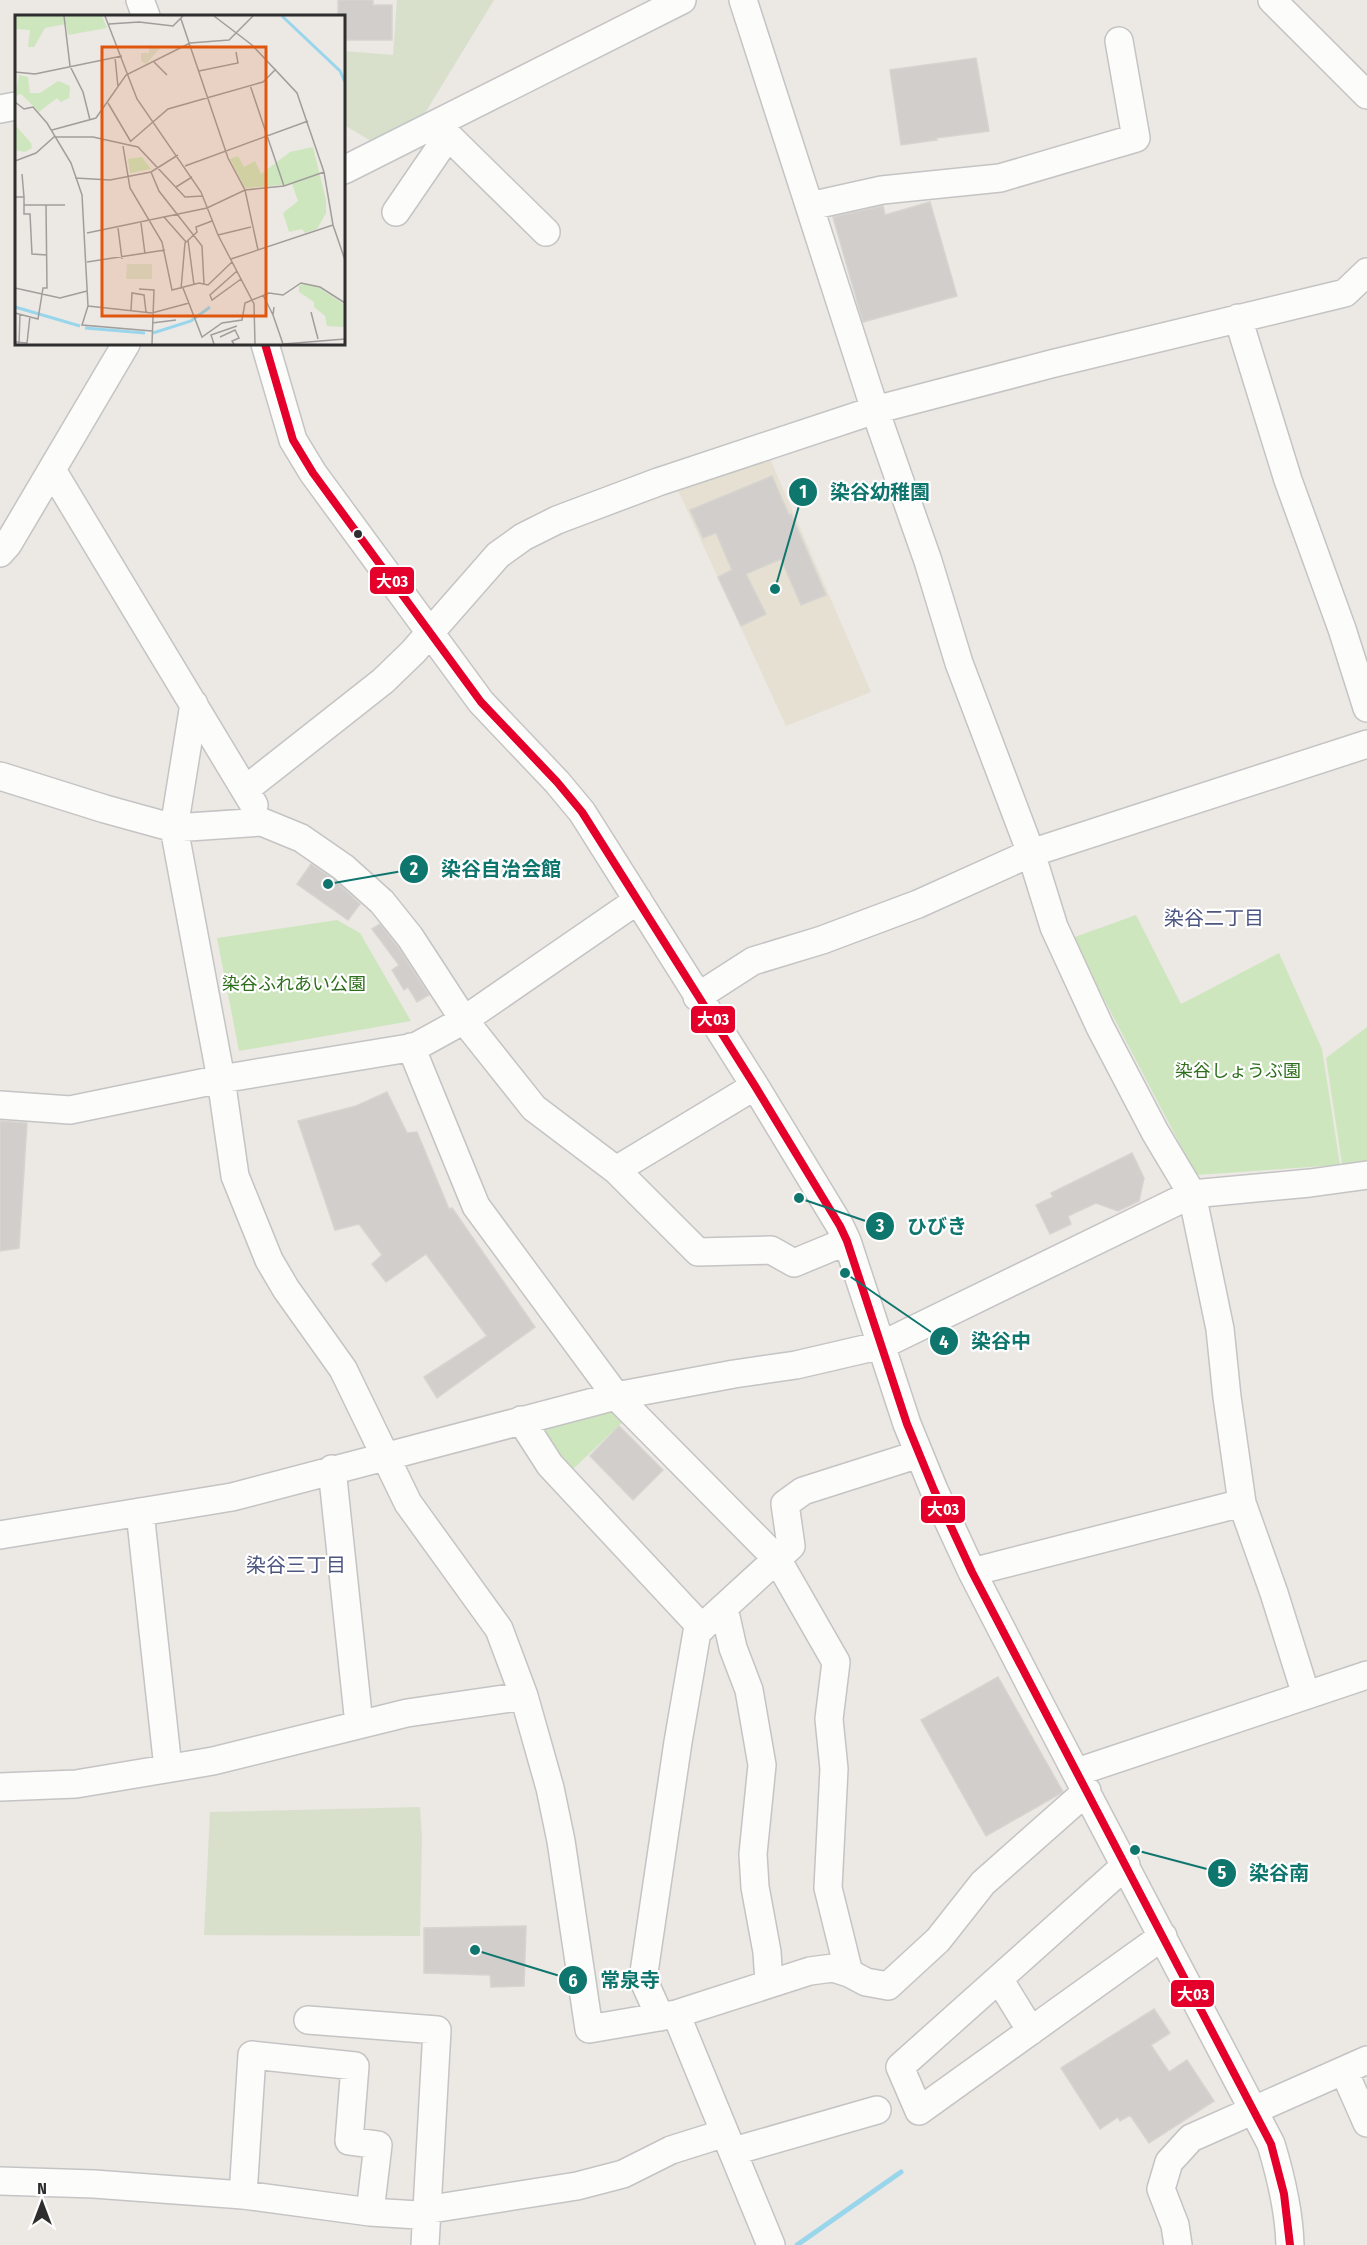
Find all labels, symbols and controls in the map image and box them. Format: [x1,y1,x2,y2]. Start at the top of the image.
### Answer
inset map [15,15,345,345]
callout: 染谷幼稚園 [788,473,942,511]
text: 染谷幼稚園 [830,480,930,504]
text: 1 [799,481,807,503]
unlabelled marker [352,528,364,540]
line badge: 大03 [369,566,415,595]
text: 大03 [376,572,408,591]
callout: 染谷自治会館 [399,850,573,888]
text: 染谷自治会館 [441,857,561,881]
text: 2 [409,858,418,880]
district label: 染谷二丁目 [1164,906,1264,930]
park label: 染谷ふれあい公園 [222,973,366,995]
line badge: 大03 [690,1005,736,1034]
text: 大03 [697,1010,729,1029]
park label: 染谷しょうぶ園 [1175,1060,1301,1082]
callout: ひびき [865,1207,979,1245]
text: ひびき [907,1214,967,1238]
text: 3 [875,1215,885,1237]
callout: 染谷中 [929,1322,1043,1360]
text: 染谷中 [971,1329,1031,1353]
text: 4 [939,1331,949,1353]
line badge: 大03 [920,1495,966,1524]
text: 大03 [927,1500,959,1519]
district label: 染谷三丁目 [246,1553,346,1577]
callout: 染谷南 [1207,1854,1321,1892]
text: 染谷南 [1249,1861,1309,1885]
text: 5 [1218,1862,1227,1884]
callout: 常泉寺 [558,1961,672,1999]
text: 常泉寺 [600,1968,660,1992]
text: 6 [568,1970,578,1992]
line badge: 大03 [1170,1979,1215,2008]
text: 大03 [1177,1985,1209,2004]
north arrow [12,2173,72,2233]
text: N [37,2179,47,2198]

